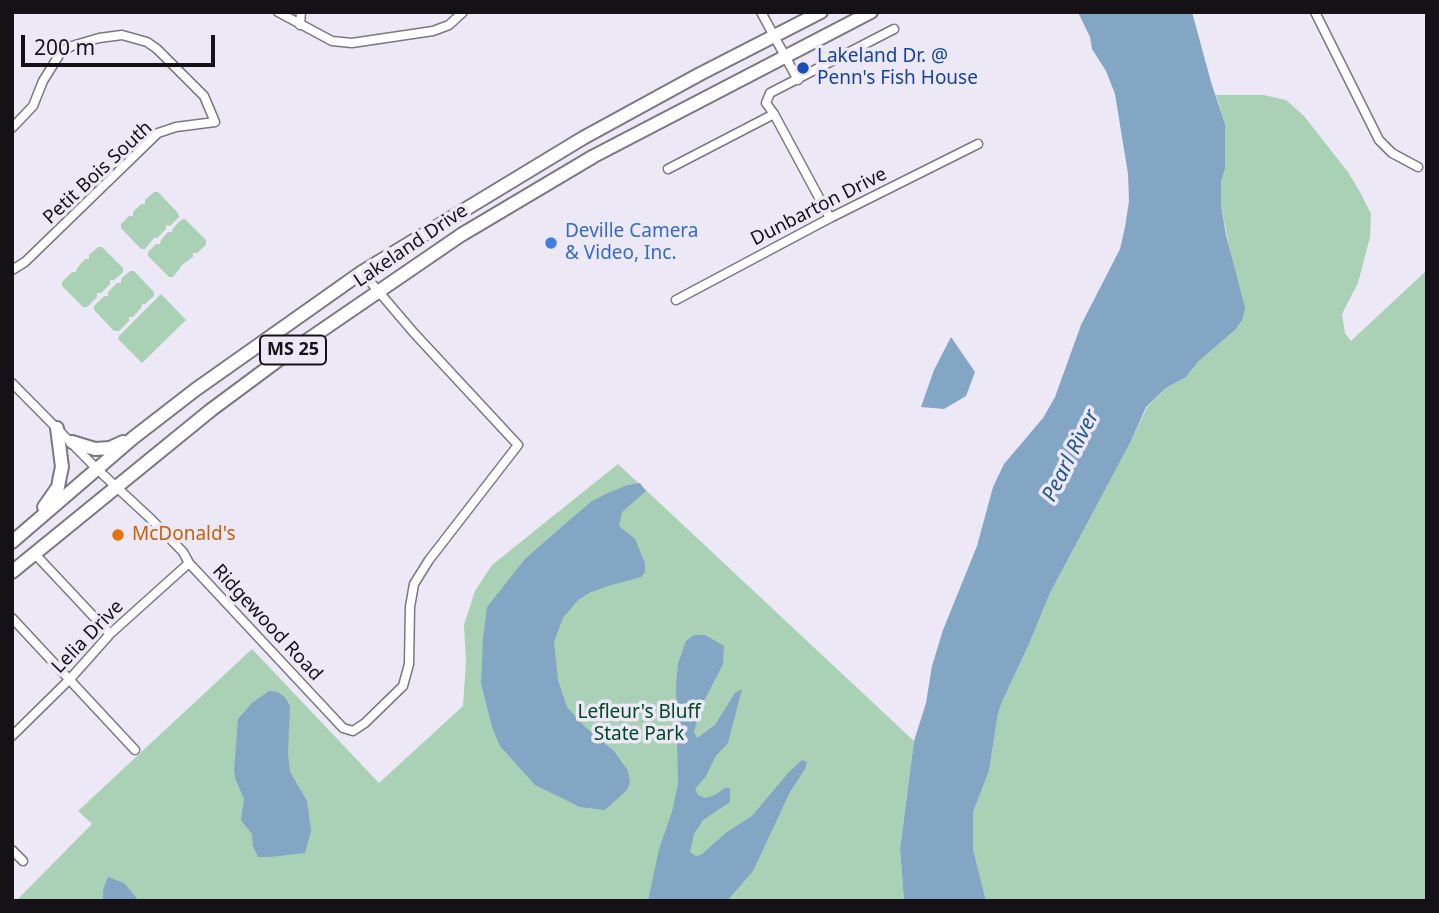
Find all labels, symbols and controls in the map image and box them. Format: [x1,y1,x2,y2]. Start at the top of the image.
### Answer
scale bar [24,21,219,65]
text: 200 m [34,33,95,61]
place label: Lakeland Dr. @ Penn's Fish House [817,46,978,90]
marker: Lakeland Dr. @ Penn's Fish House [795,60,811,76]
street label: Petit Bois South [39,117,157,229]
street label: Dunbarton Drive [747,163,891,251]
street label: Lakeland Drive [350,200,472,292]
place label: Deville Camera & Video, Inc. [565,221,698,265]
marker: Deville Camera & Video, Inc. [543,235,559,251]
road number: MS 25 [260,336,326,364]
water label: Pearl River [1037,406,1105,506]
place label: McDonald's [132,524,236,546]
marker: McDonald's [110,527,126,543]
street label: Ridgewood Road [207,560,327,686]
street label: Lelia Drive [47,596,129,678]
park label: Lefleur's Bluff State Park [578,702,700,746]

